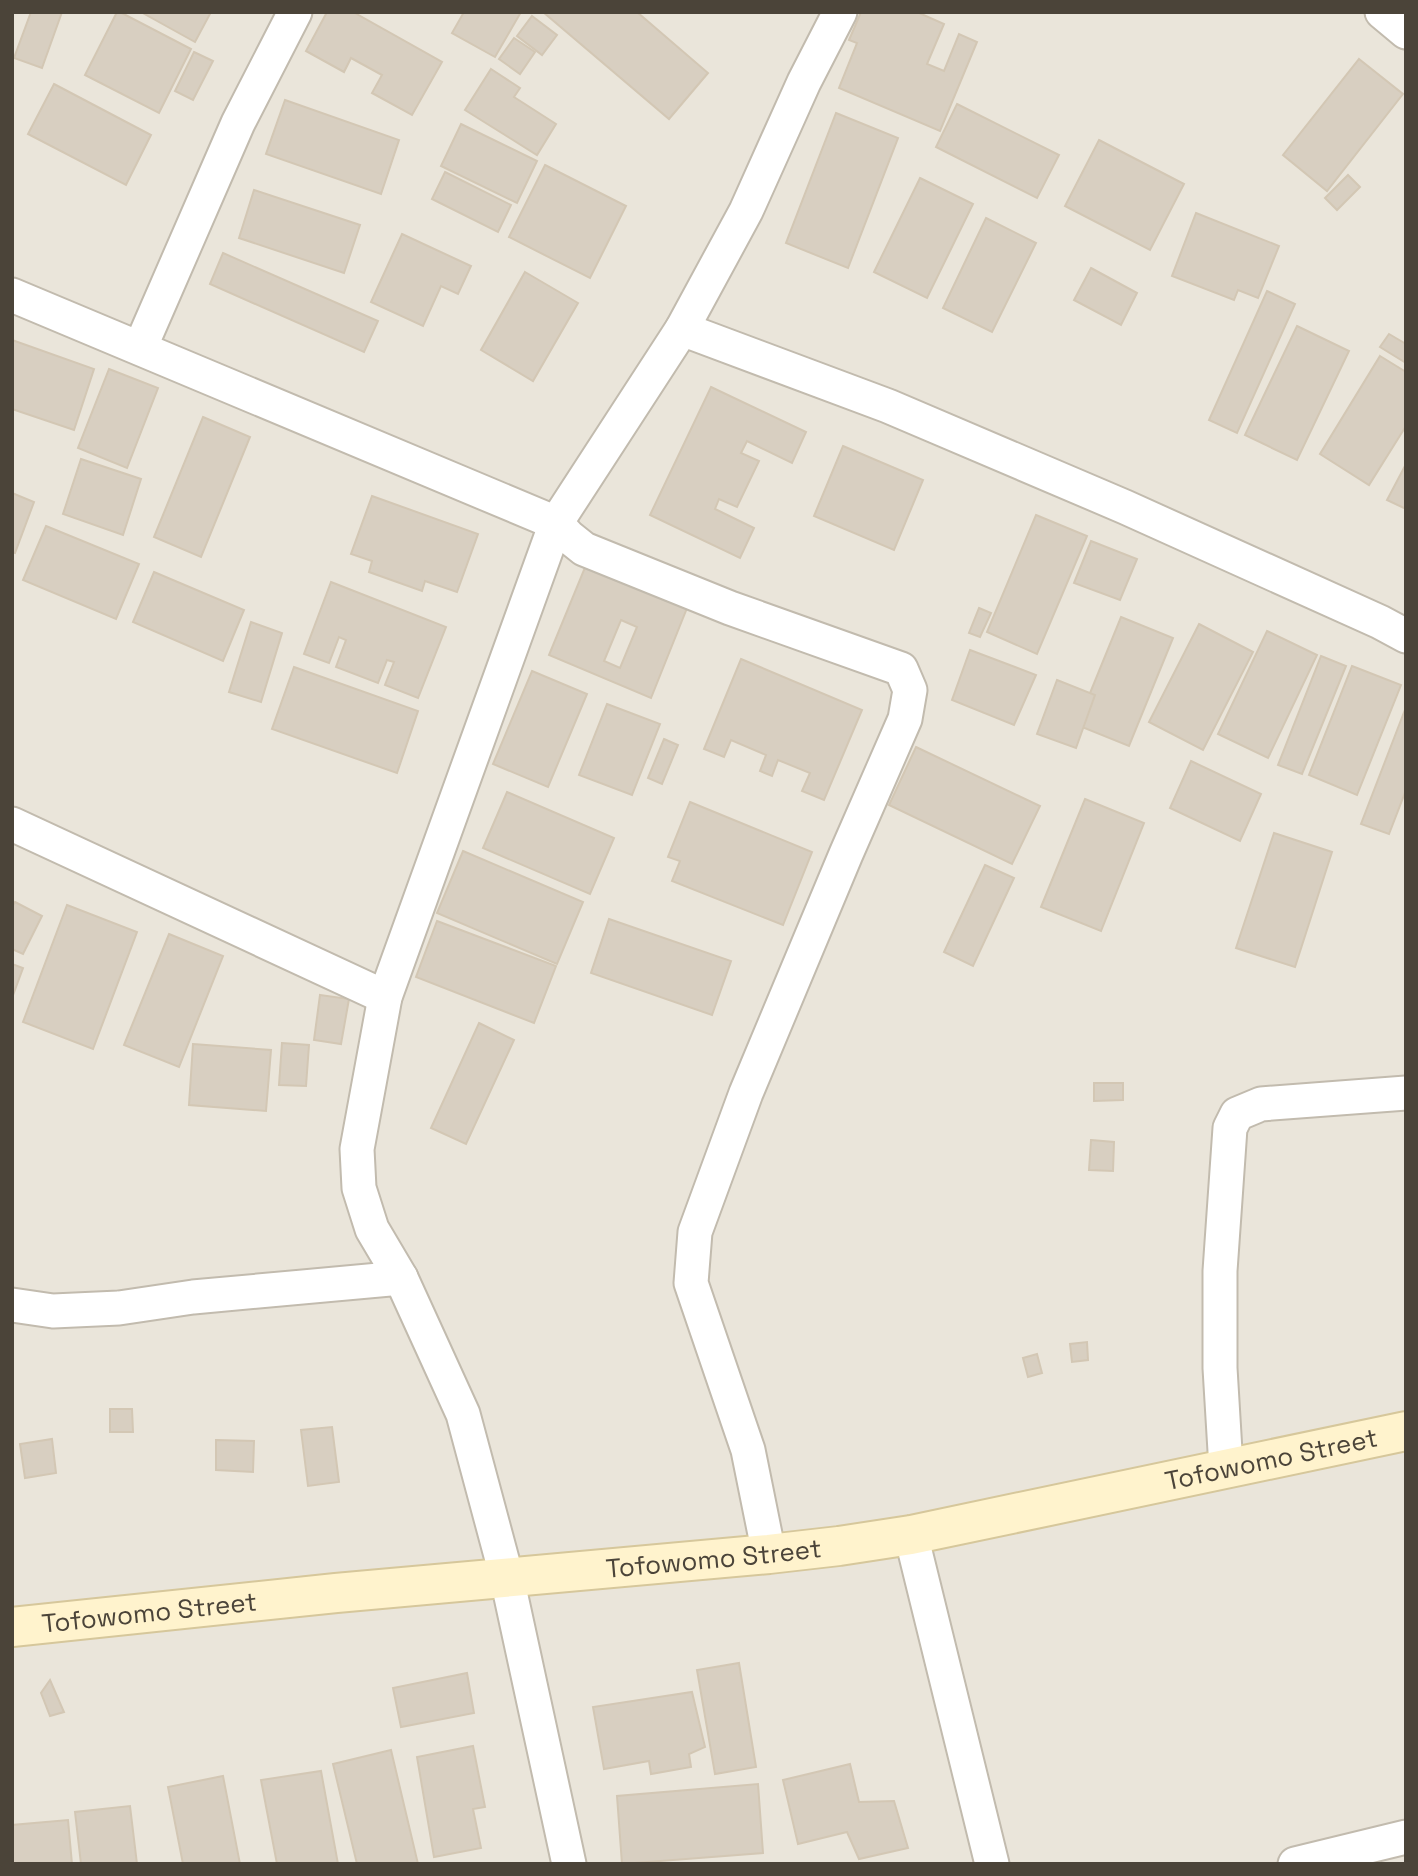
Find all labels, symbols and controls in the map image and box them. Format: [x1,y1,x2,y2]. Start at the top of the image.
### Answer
street label: Tofowomo Street [1162,1420,1381,1498]
street label: Tofowomo Street [604,1531,823,1586]
street label: Tofowomo Street [40,1584,259,1641]

